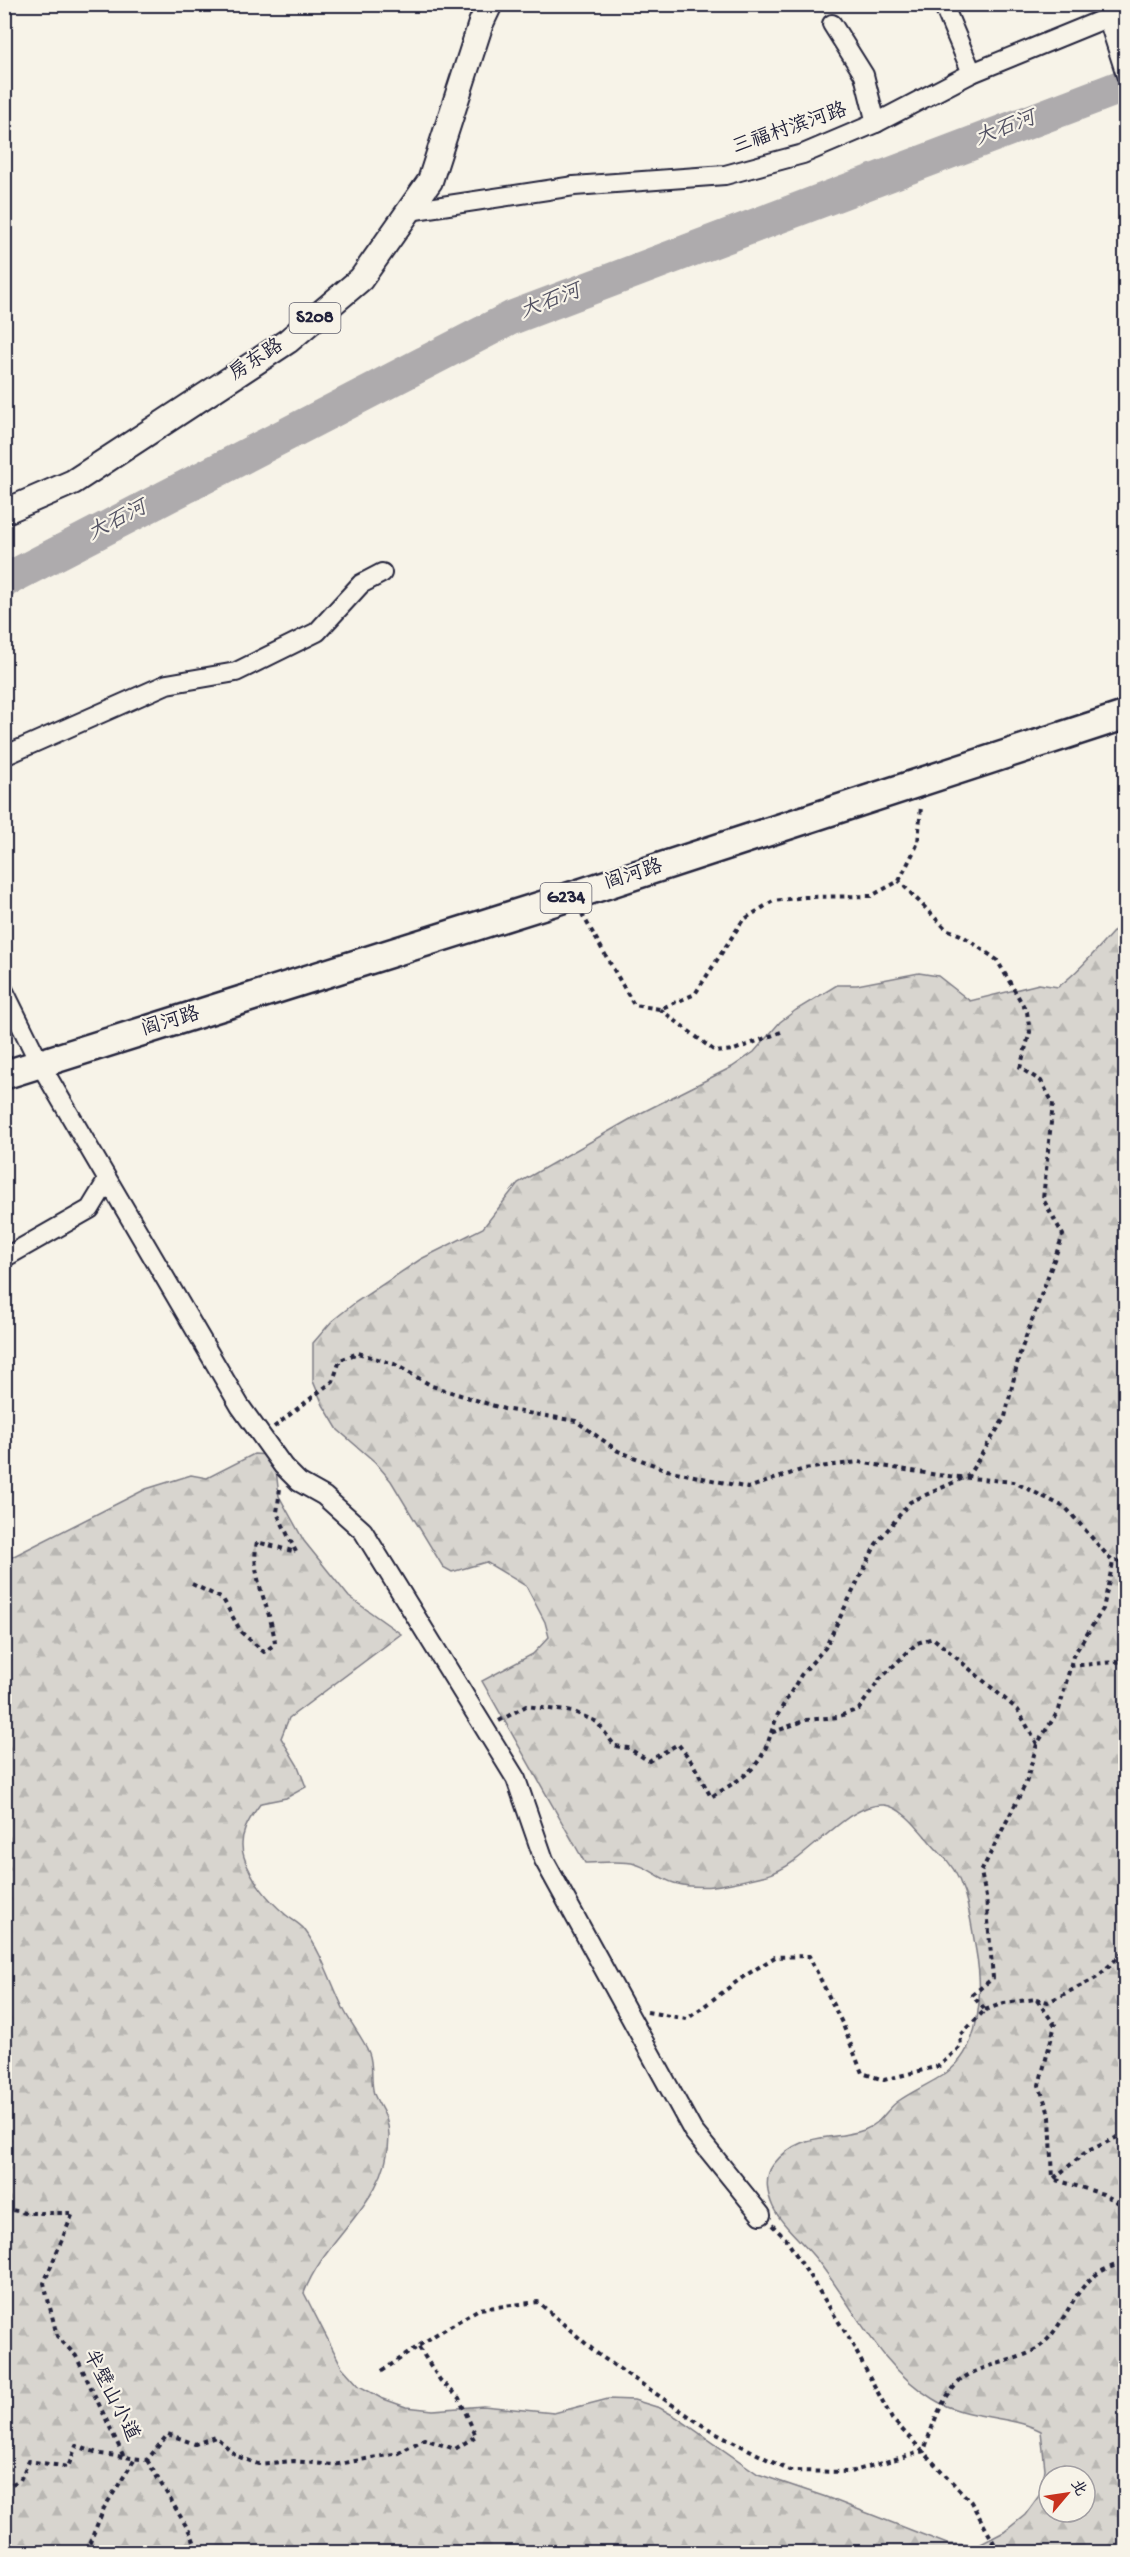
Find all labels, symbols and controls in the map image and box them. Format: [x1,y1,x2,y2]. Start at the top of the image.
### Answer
street label: 三福村滨河路 [729,97,851,160]
water label: 大石河 [972,105,1043,153]
water label: 大石河 [517,278,588,326]
road number: S208 [290,303,340,333]
street label: 房东路 [224,333,289,387]
water label: 大石河 [84,494,154,547]
street label: 阎河路 [601,854,667,896]
road number: G234 [540,883,592,913]
street label: 阎河路 [138,1001,204,1043]
street label: 半壁山小道 [77,2345,145,2446]
north arrow [1037,2464,1097,2524]
text: 北 [1065,2476,1090,2500]

